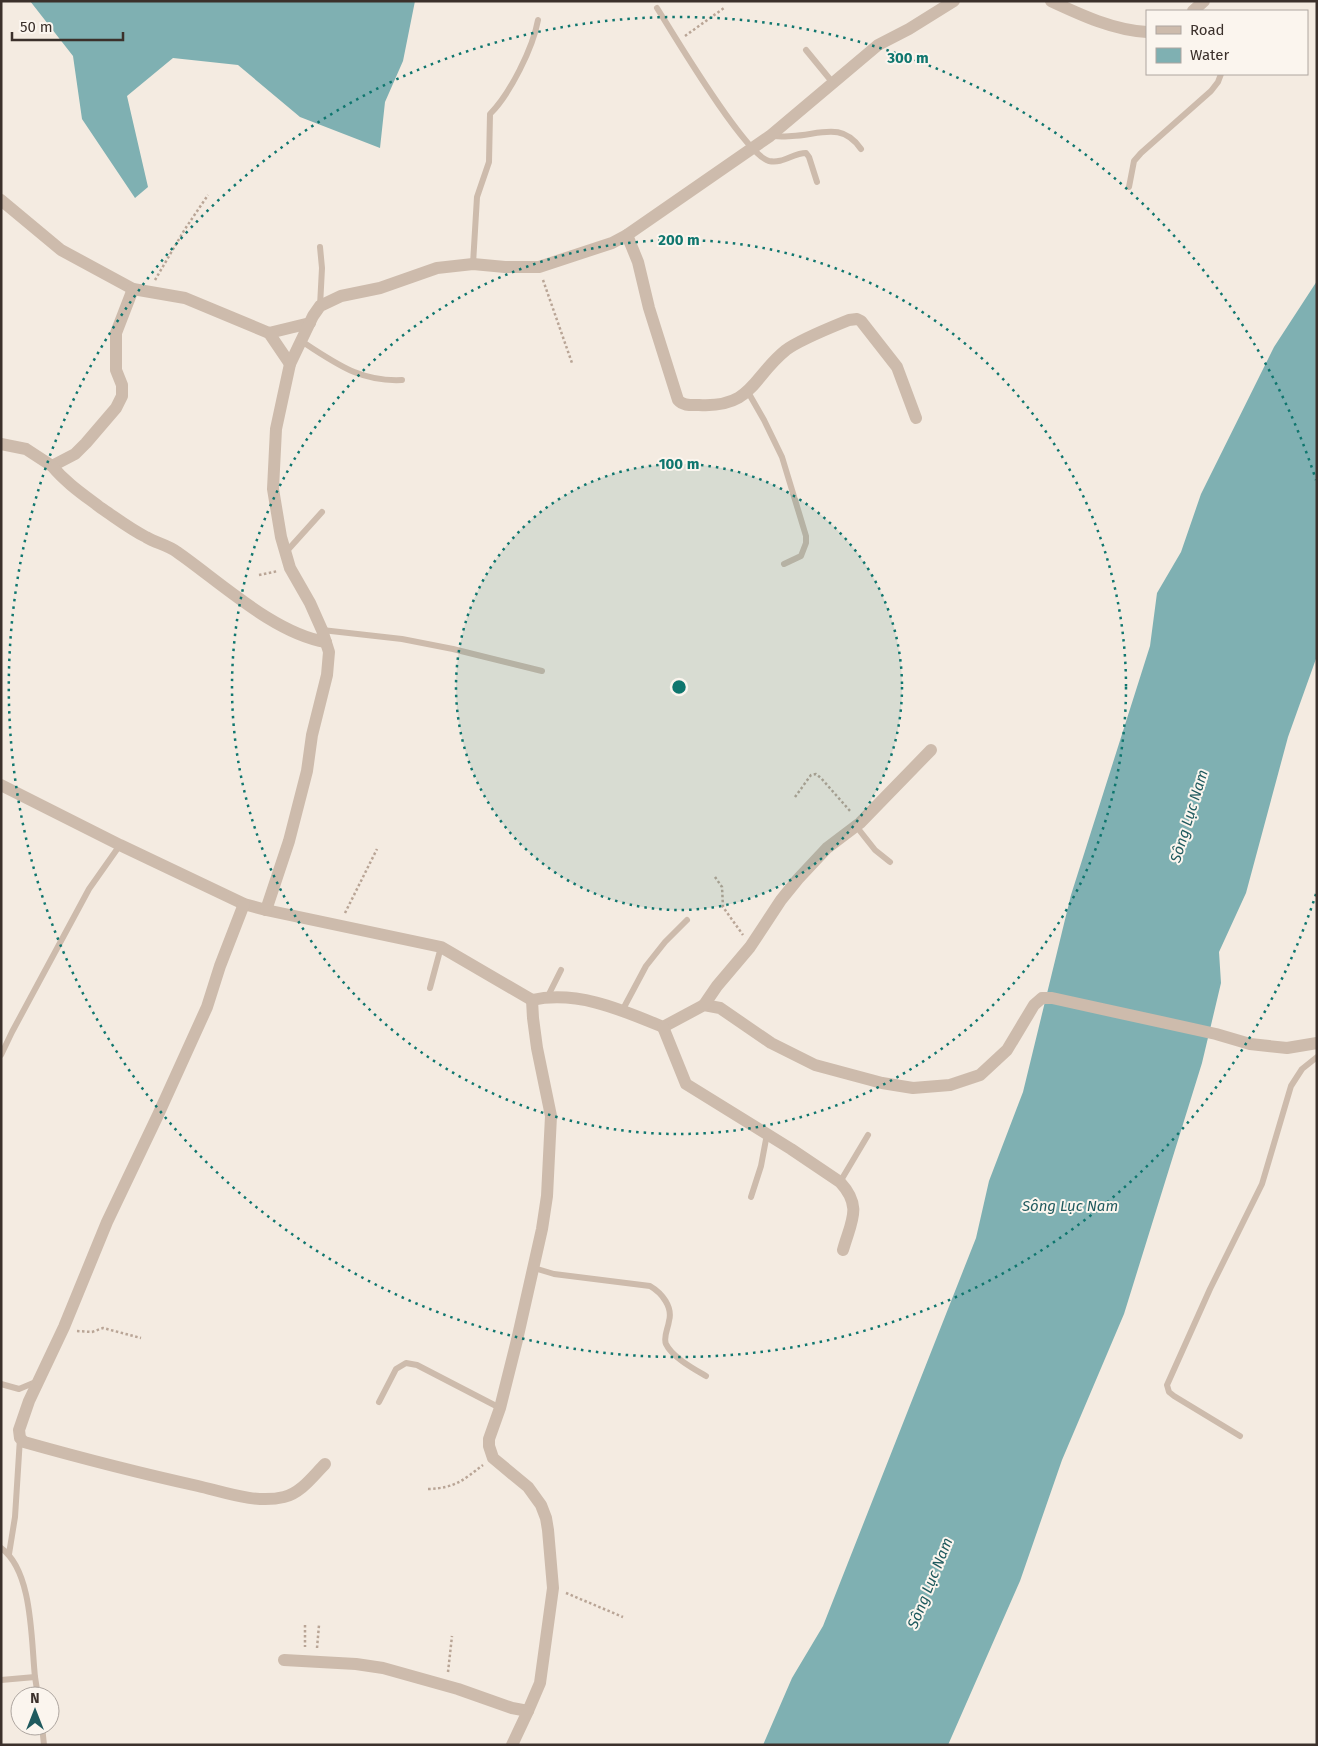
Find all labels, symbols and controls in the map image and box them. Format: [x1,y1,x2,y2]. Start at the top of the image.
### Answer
scale bar [12,10,124,42]
legend [1146,10,1308,75]
text: 50 m [20,18,53,36]
text: Road [1190,21,1225,39]
text: Water [1190,46,1229,64]
text: 300 m [886,49,929,67]
text: 200 m [658,231,700,249]
text: 100 m [659,455,699,473]
centre of rings [670,678,688,696]
water label: Sông Lục Nam [1166,767,1212,866]
water label: Sông Lục Nam [1021,1197,1118,1215]
water label: Sông Lục Nam [903,1535,956,1632]
north arrow [10,1686,60,1736]
text: N [30,1690,40,1707]

